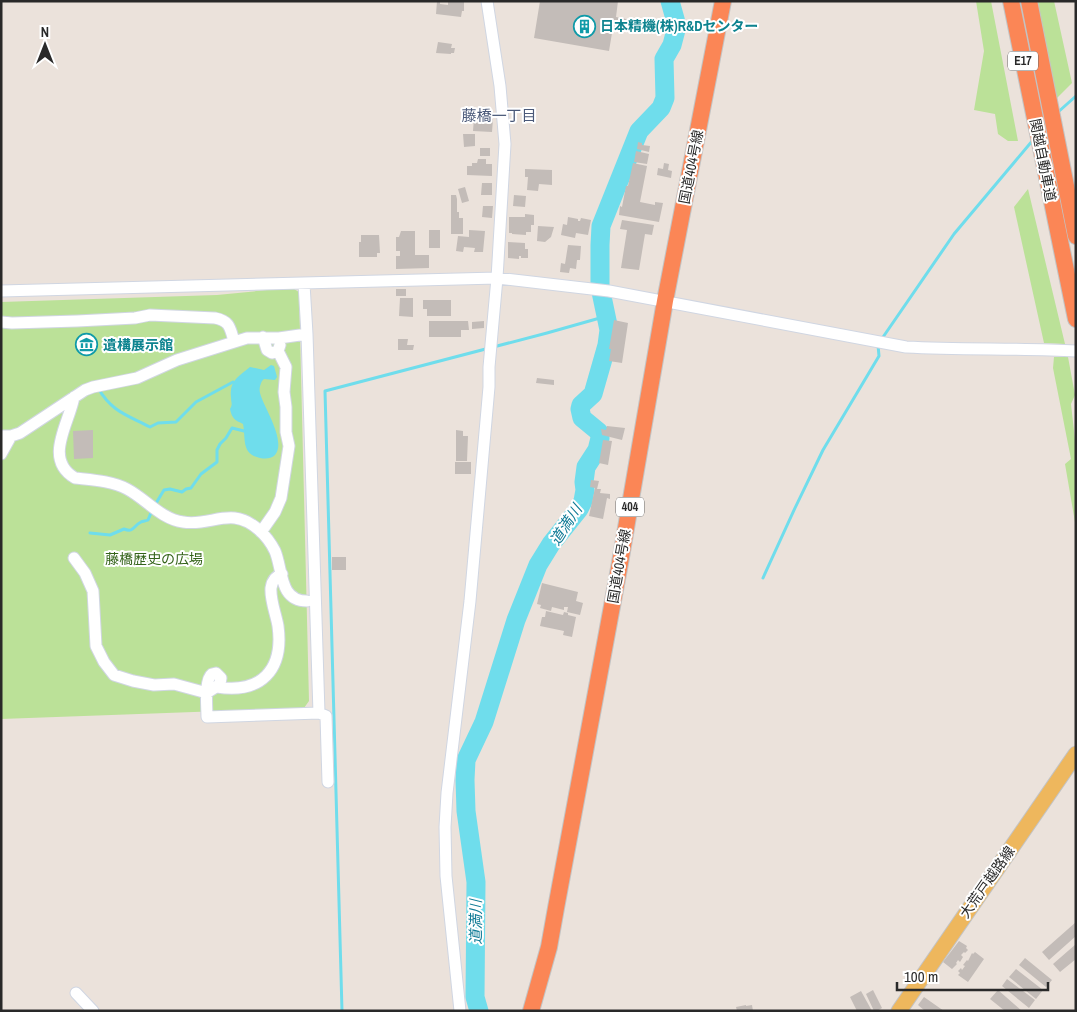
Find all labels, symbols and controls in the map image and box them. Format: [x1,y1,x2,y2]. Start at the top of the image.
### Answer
building icon: 日本精機(株)R&Dセンター [572,14,596,38]
place label: 日本精機(株)R&Dセンター [600,17,759,35]
north arrow [20,20,70,70]
text: N [41,23,49,41]
road number: E17 [1008,51,1038,70]
district label: 藤橋一丁目 [461,105,537,126]
street label: 関越自動車道 [1026,117,1060,203]
street label: 国道404号線 [675,128,707,206]
museum icon: 遺構展示館 [75,333,99,357]
place label: 遺構展示館 [103,336,173,354]
water label: 道満川 [545,498,588,549]
road number: 404 [616,498,644,516]
street label: 国道404号線 [604,527,634,605]
park label: 藤橋歴史の広場 [105,550,203,568]
street label: 大荒戸越路線 [956,842,1018,922]
water label: 道満川 [465,898,486,945]
scale bar [897,960,1048,992]
text: 100 m [904,966,938,987]

